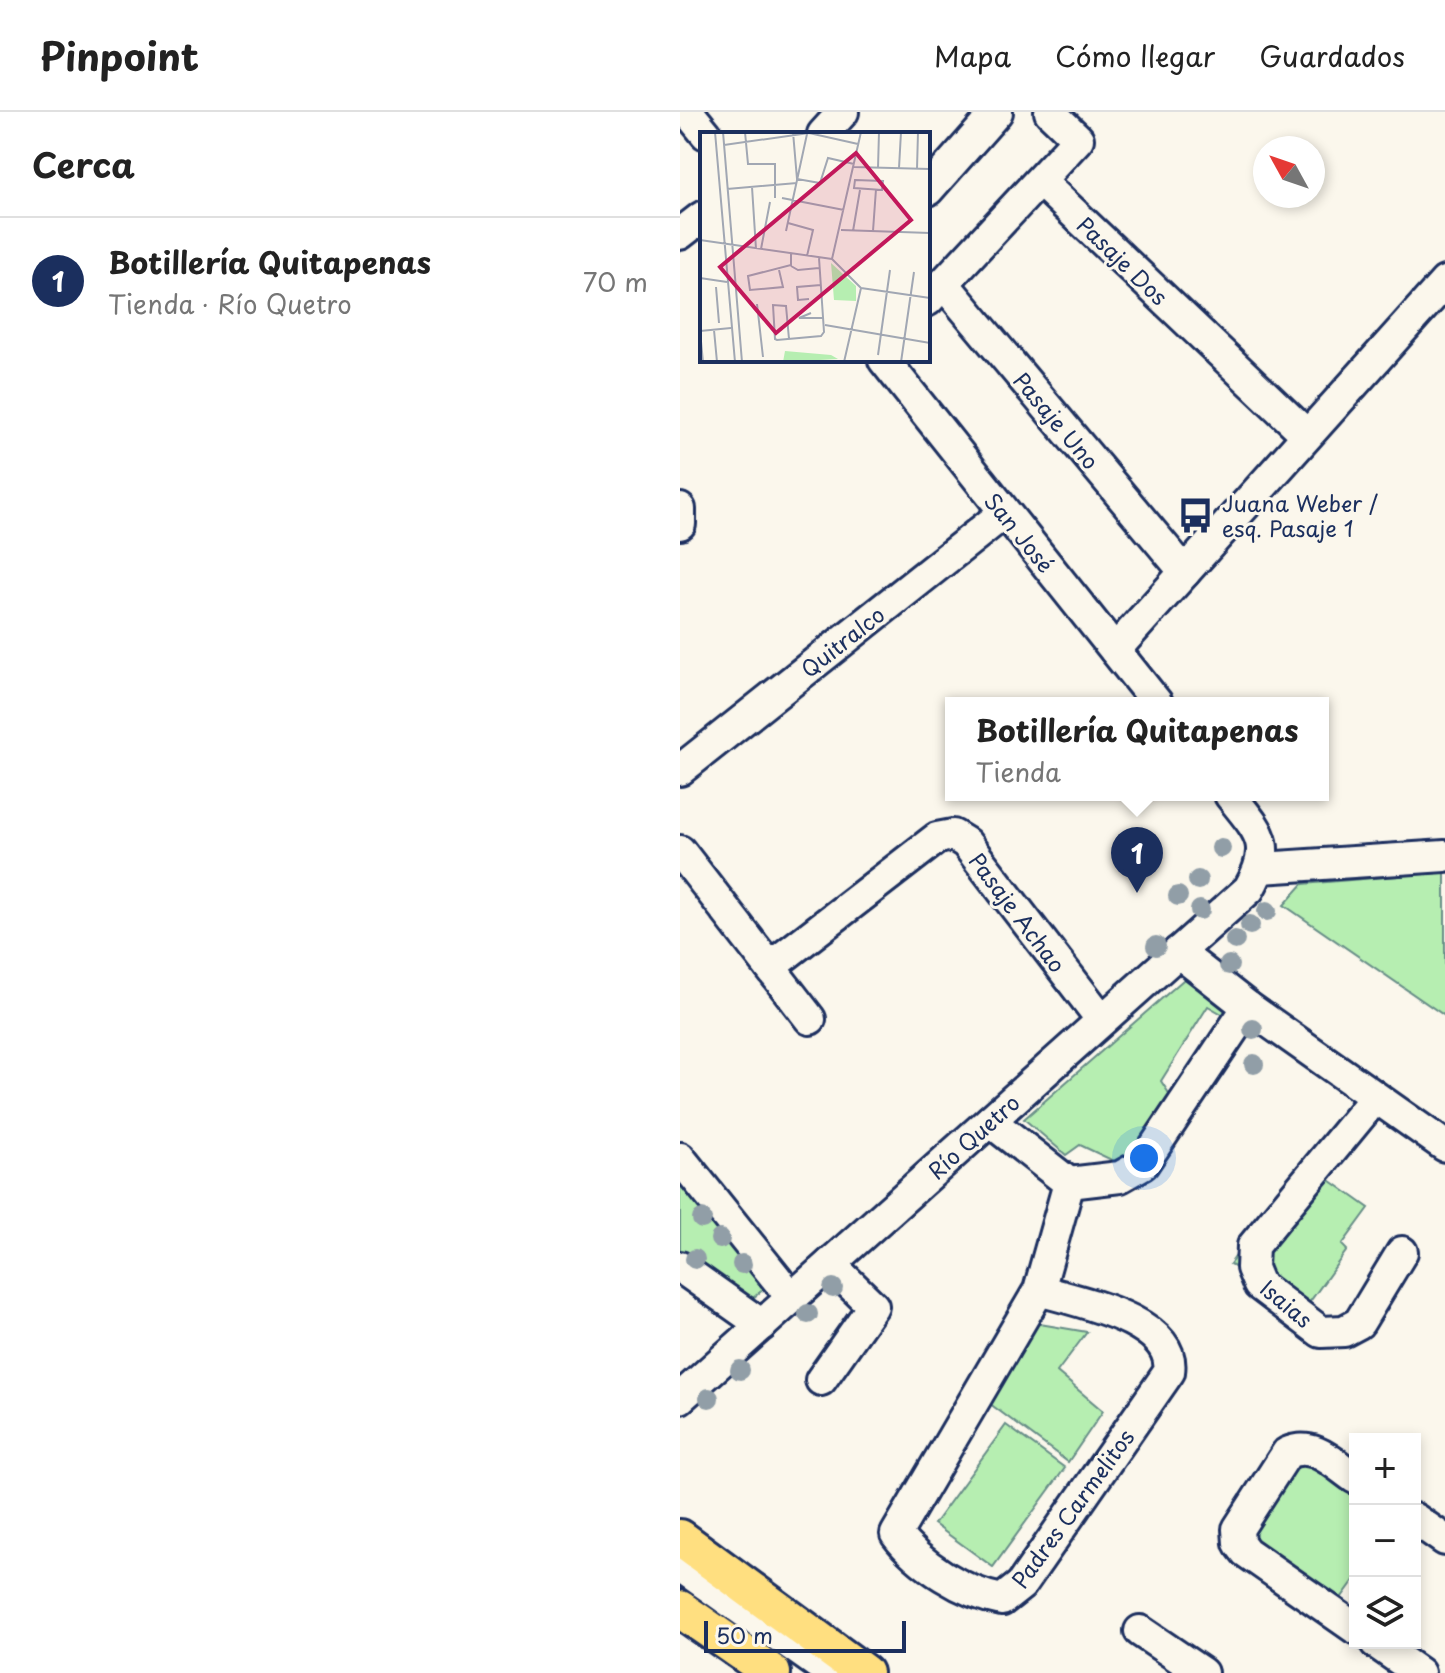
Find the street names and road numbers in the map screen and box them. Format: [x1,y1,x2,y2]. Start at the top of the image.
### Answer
street label: Pasaje Dos [1070,208,1176,312]
street label: Pasaje Uno [1006,364,1108,476]
street label: San José [977,485,1063,579]
street label: Quitralco [793,598,891,684]
street label: Pasaje Achao [962,845,1074,979]
street label: Río Quetro [920,1086,1026,1186]
street label: Isaias [1254,1271,1320,1335]
street label: Padres Carmelitos [1003,1422,1141,1594]

